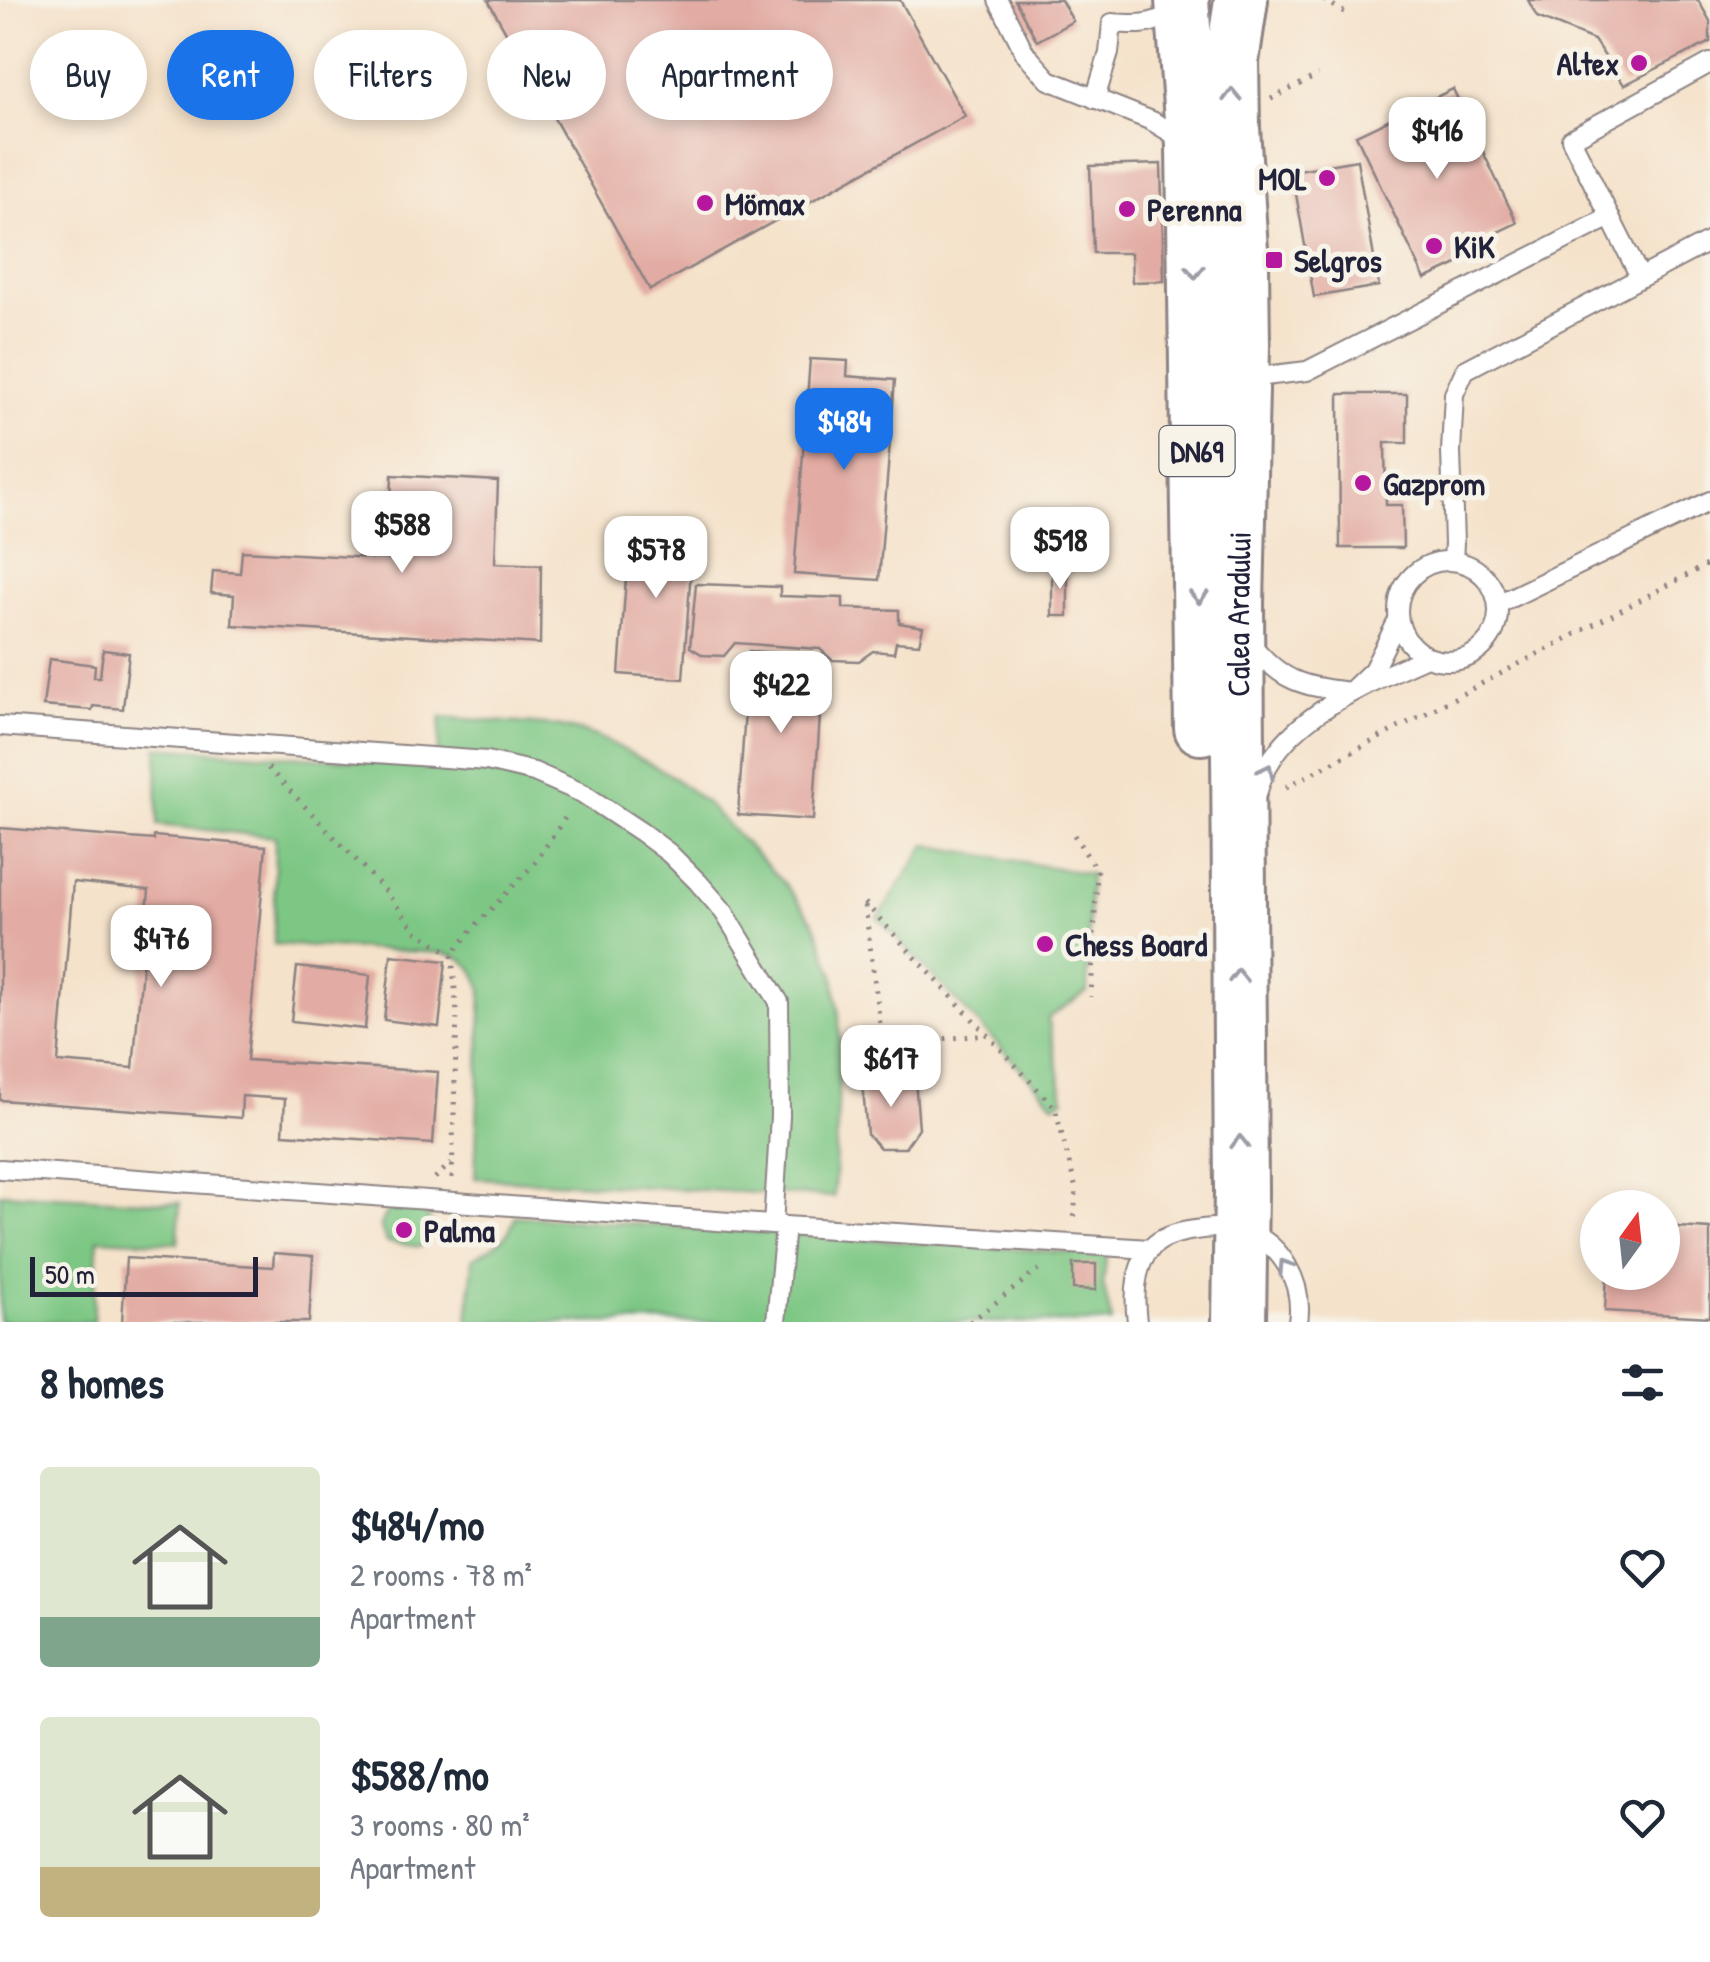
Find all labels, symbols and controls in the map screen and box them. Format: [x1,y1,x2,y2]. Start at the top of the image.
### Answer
chip: Buy [30,30,147,120]
chip: Rent [167,30,294,120]
chip: Filters [314,30,467,120]
chip: New [487,30,606,120]
chip: Apartment [626,30,833,120]
place label: Altex [1557,42,1619,85]
marker: Altex [1628,52,1650,74]
one-way arrow [1222,86,1243,102]
pin: $416 [1378,97,1496,182]
text: $416 [1411,108,1463,151]
place label: MOL [1258,157,1307,200]
marker: MOL [1316,167,1338,189]
place label: Mömax [725,182,806,225]
place label: Perenna [1147,188,1242,231]
marker: Mömax [694,192,716,214]
marker: Perenna [1116,198,1138,220]
place label: KiK [1454,225,1495,268]
marker: KiK [1423,235,1445,257]
place label: Selgros [1294,239,1382,283]
marker: Selgros [1263,249,1285,271]
one-way arrow [1184,266,1206,281]
pin: $484 [785,388,903,473]
text: $484 [817,399,871,442]
road number: DN69 [1160,426,1234,476]
place label: Gazprom [1383,462,1486,506]
marker: Gazprom [1352,472,1374,494]
pin: $588 [343,491,461,576]
text: $588 [373,502,431,545]
pin: $518 [1001,507,1119,592]
pin: $578 [597,516,715,601]
text: $518 [1032,518,1088,561]
text: $578 [626,527,686,570]
street label: Calea Aradului [1215,531,1260,697]
one-way arrow [1188,590,1210,606]
pin: $422 [722,651,840,736]
text: $422 [752,662,810,705]
one-way arrow [1255,763,1274,782]
pin: $476 [102,905,220,990]
text: $476 [133,916,189,959]
place label: Chess Board [1065,923,1208,966]
marker: Chess Board [1034,933,1056,955]
one-way arrow [1227,968,1249,984]
pin: $617 [832,1025,950,1110]
text: $617 [863,1036,919,1079]
one-way arrow [1229,1133,1251,1148]
north arrow [1580,1190,1680,1290]
map controls [1580,1190,1680,1290]
place label: Palma [424,1209,495,1252]
marker: Palma [393,1219,415,1241]
scale bar [30,1252,258,1296]
text: 50 m [45,1255,95,1293]
one-way arrow [1279,1259,1298,1277]
text: 8 homes [40,1354,164,1411]
icon: filters [1615,1355,1670,1410]
text: $484/mo [350,1496,484,1553]
icon: home [120,1507,240,1627]
icon: heart [1615,1540,1670,1595]
text: 2 rooms · 78 m² [350,1553,532,1596]
text: Apartment [350,1596,475,1639]
text: $588/mo [350,1746,489,1803]
icon: home [120,1757,240,1877]
icon: heart [1615,1790,1670,1845]
text: 3 rooms · 80 m² [350,1803,530,1846]
text: Apartment [350,1846,475,1889]

